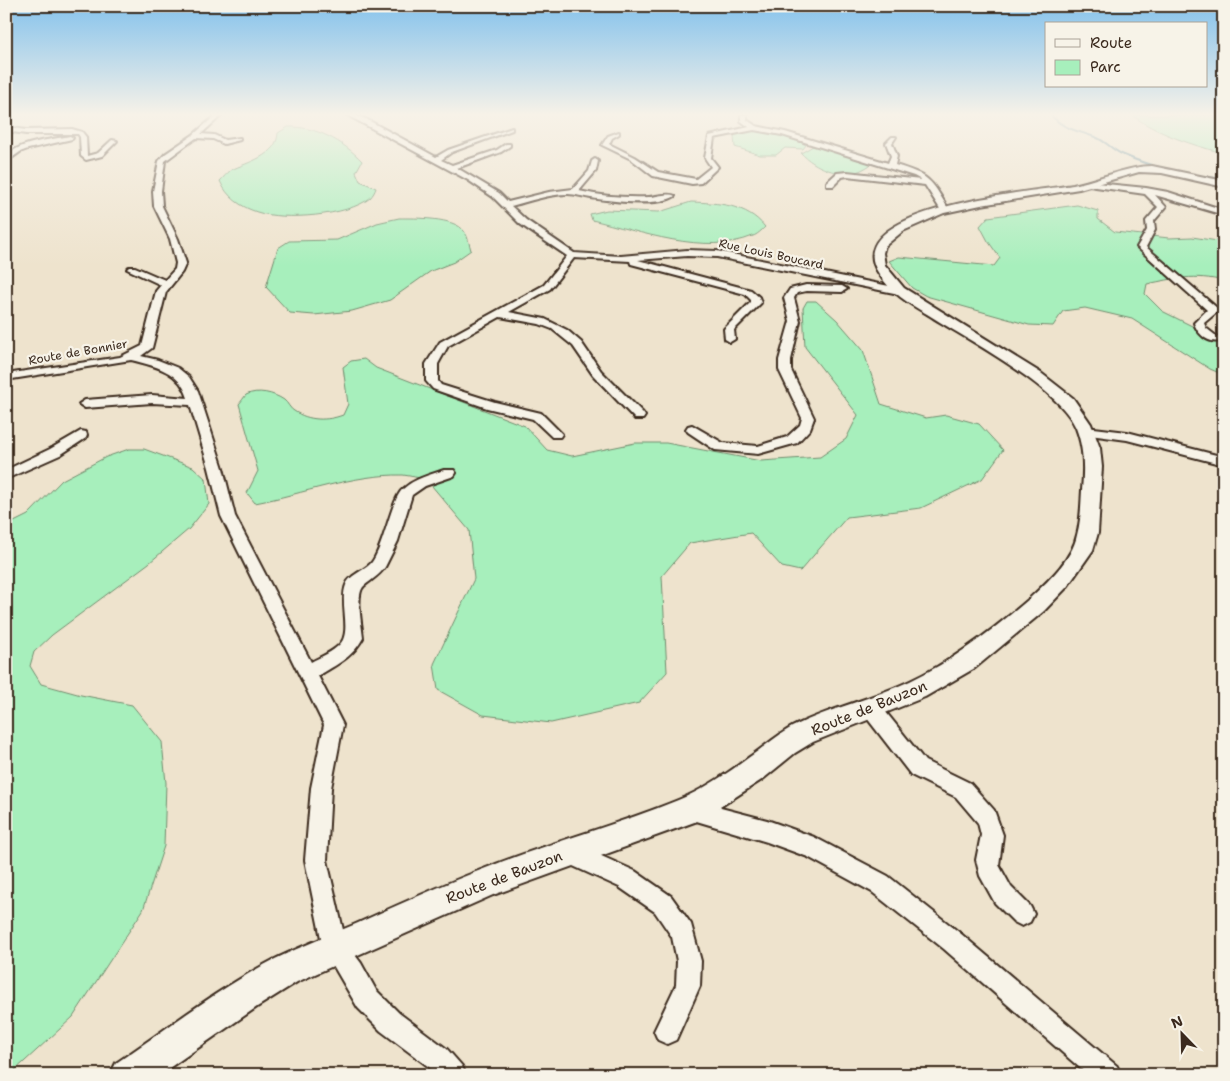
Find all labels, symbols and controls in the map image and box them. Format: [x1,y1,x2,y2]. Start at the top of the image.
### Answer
legend [1045,22,1208,88]
text: Route [1090,33,1132,53]
text: Parc [1090,57,1121,77]
street label: Rue Louis Boucard [717,235,825,273]
street label: Route de Bonnier [27,335,129,369]
street label: Route de Bauzon [808,676,930,740]
street label: Route de Bauzon [443,846,565,908]
north arrow [1158,1008,1208,1058]
text: N [1168,1012,1186,1032]

